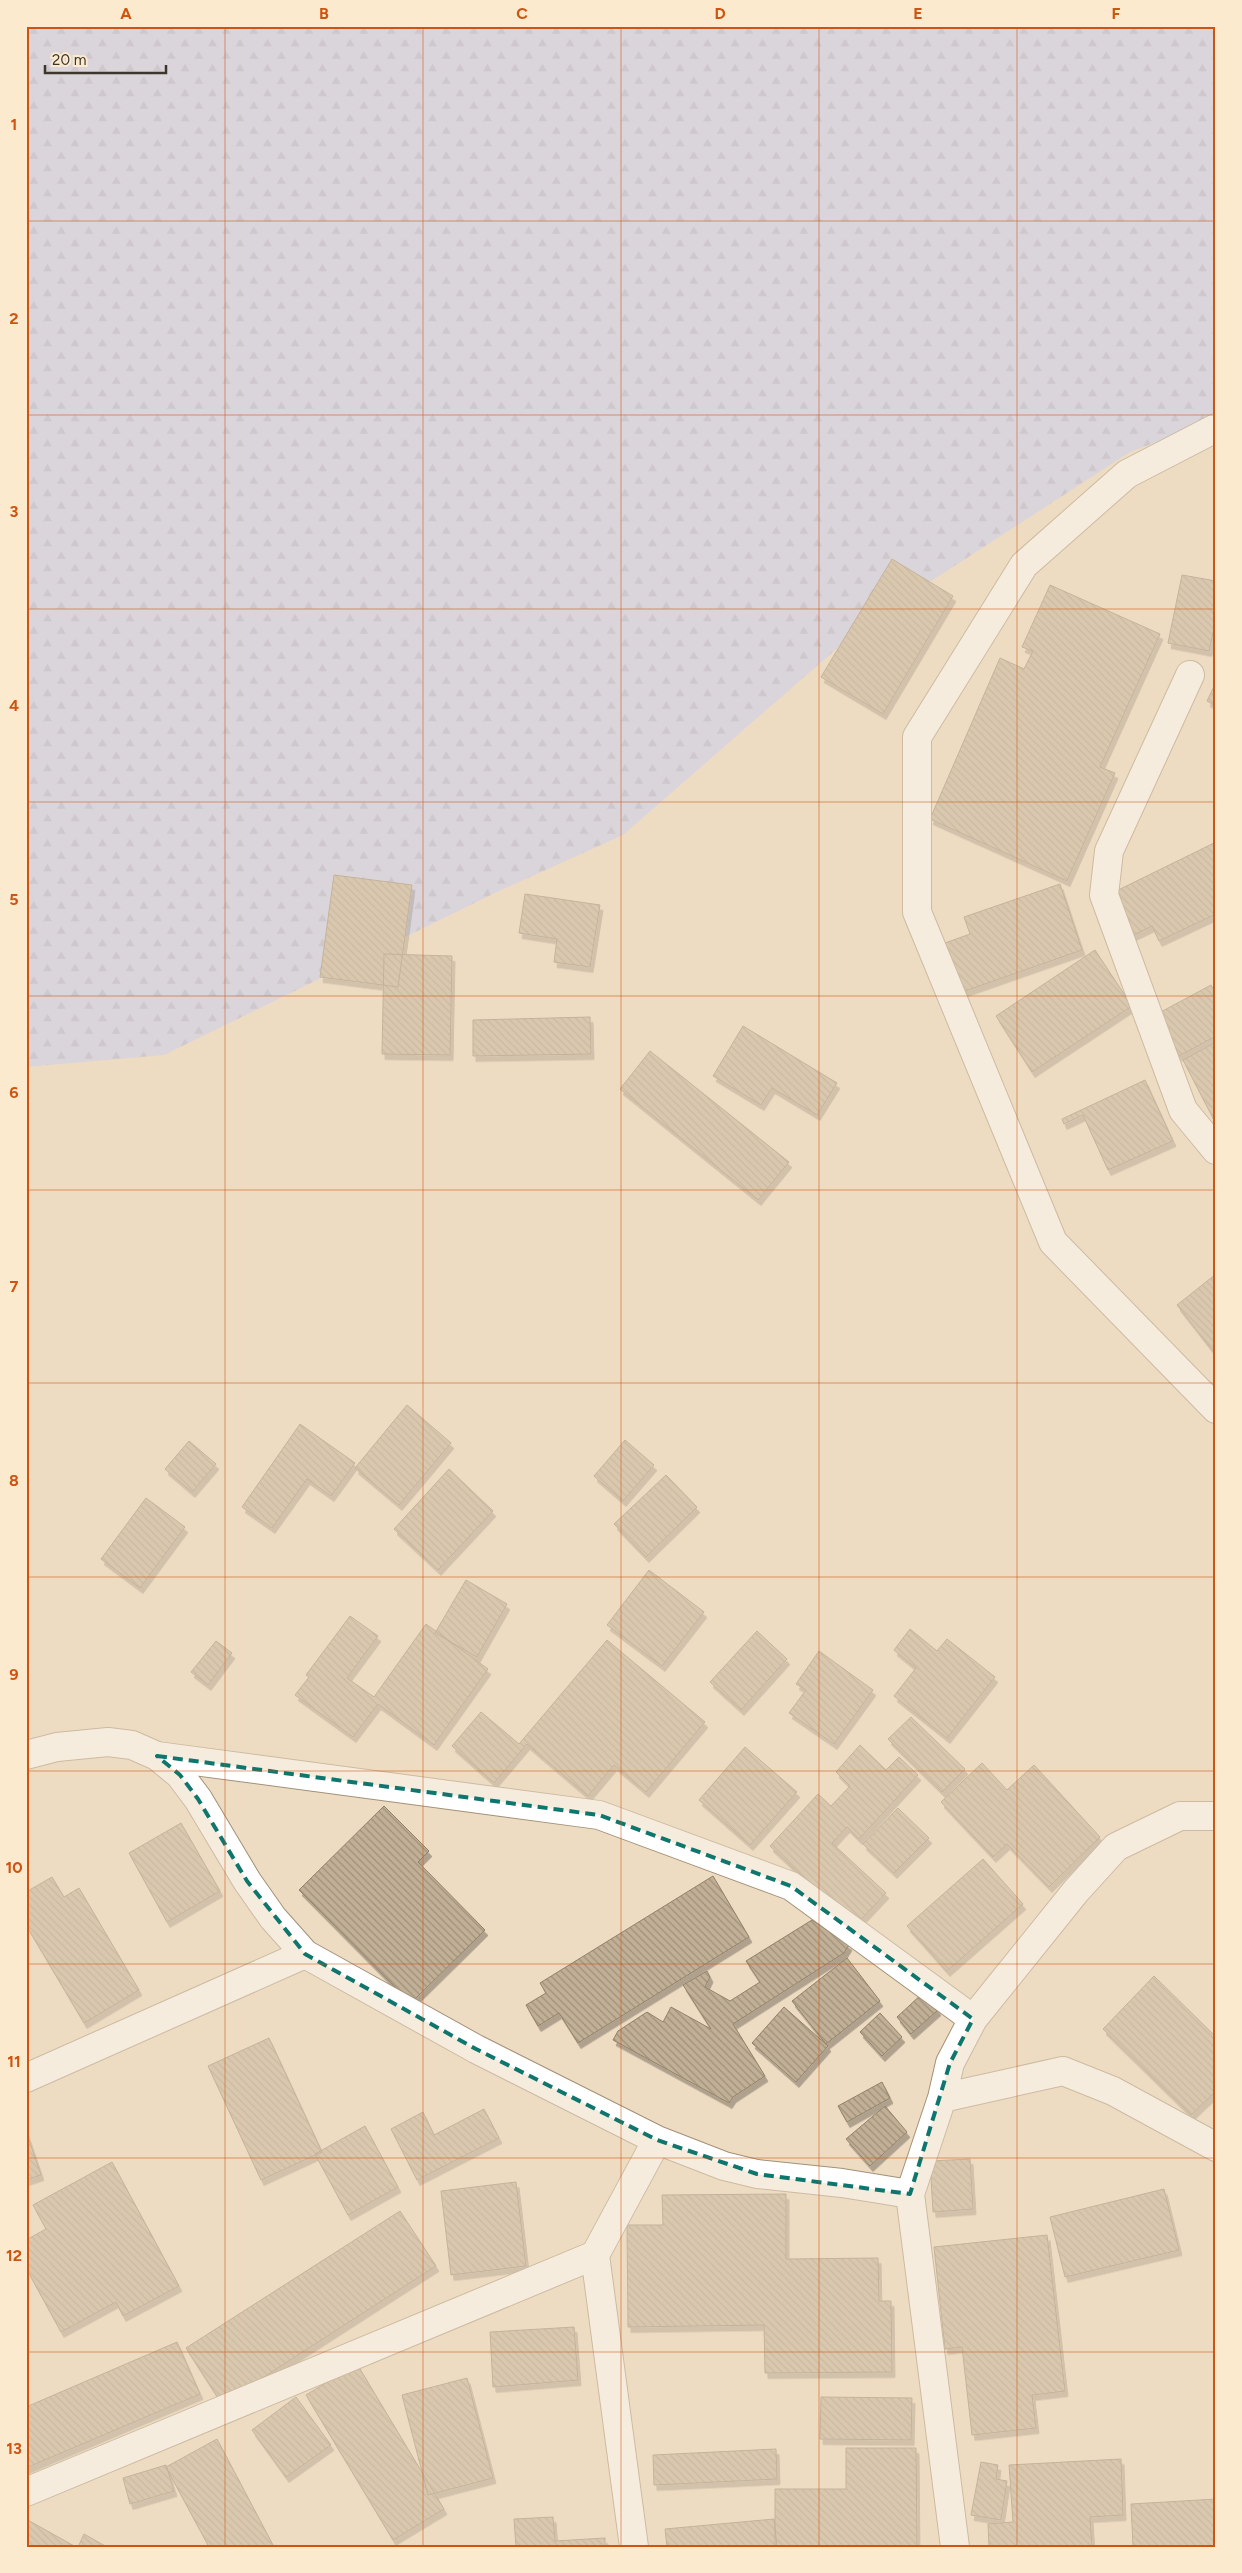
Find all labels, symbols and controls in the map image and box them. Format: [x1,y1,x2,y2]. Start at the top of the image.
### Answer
text: A [120,4,132,23]
text: B [319,4,329,23]
text: C [516,4,528,23]
text: D [714,4,726,23]
text: E [913,4,923,23]
text: F [1112,4,1121,23]
scale bar [45,42,166,74]
text: 20 m [52,51,86,69]
text: 1 [11,115,17,134]
text: 2 [9,309,19,328]
text: 3 [10,502,19,521]
text: 4 [9,696,19,715]
text: 5 [9,890,19,909]
text: 6 [9,1083,19,1102]
text: 7 [10,1277,19,1296]
text: 8 [9,1471,19,1490]
text: 9 [9,1665,19,1684]
text: 10 [5,1858,23,1877]
text: 11 [7,2052,21,2071]
text: 12 [6,2246,22,2265]
text: 13 [6,2439,22,2458]

